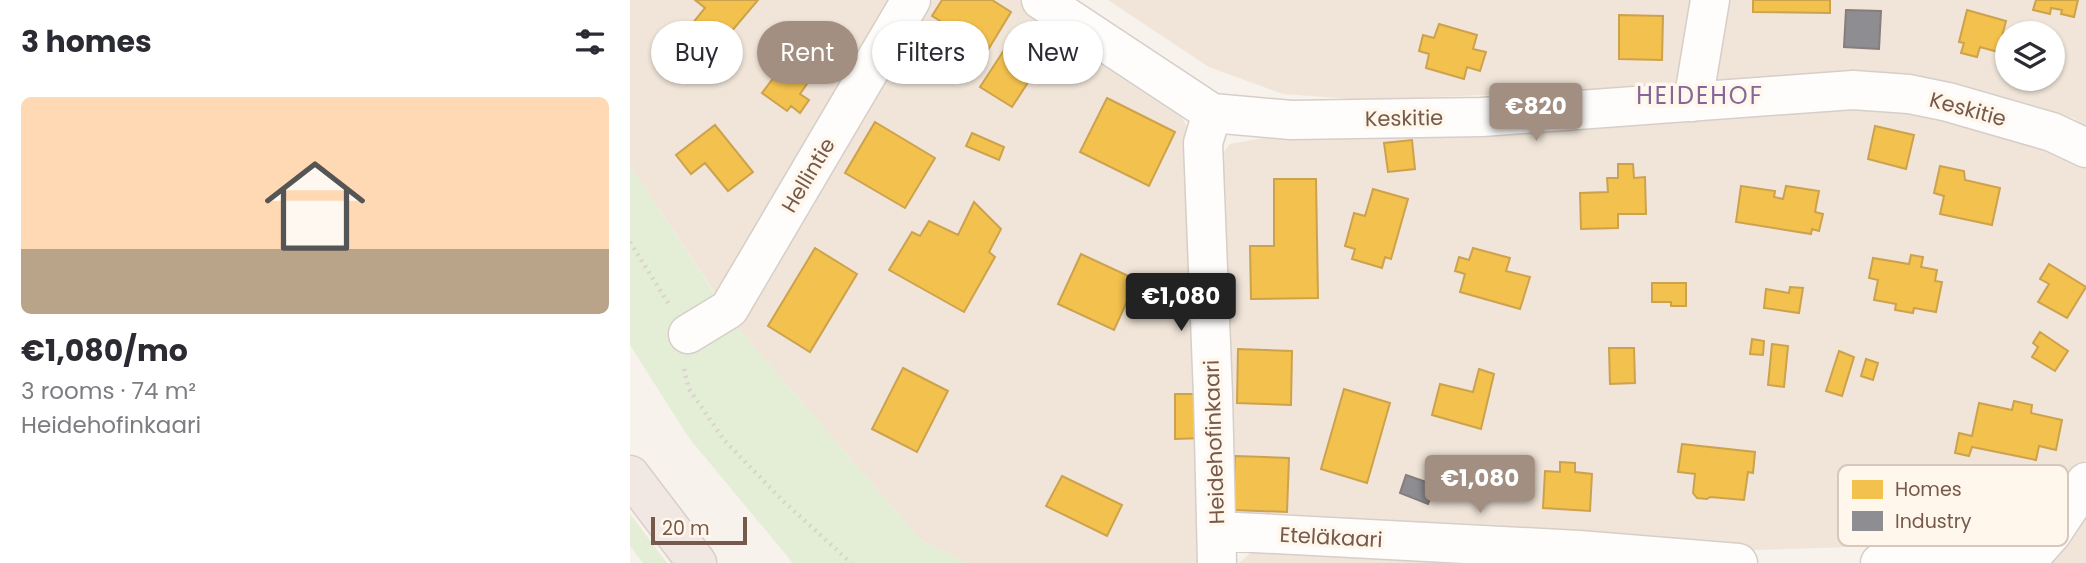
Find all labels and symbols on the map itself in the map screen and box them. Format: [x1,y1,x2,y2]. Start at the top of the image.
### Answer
district label: HEIDEHOF [1636,79,1764,112]
pin: €820 [1495,83,1577,143]
street label: Keskitie [1926,85,2010,133]
street label: Keskitie [1365,103,1443,133]
street label: Hellintie [774,132,842,218]
pin: €1,080 [1124,274,1238,333]
street label: Heidehofinkaari [1197,359,1231,525]
pin: €1,080 [1423,456,1537,515]
legend [1838,465,2068,546]
text: Homes [1895,476,1962,503]
text: Industry [1895,508,1972,535]
scale bar [651,514,747,546]
street label: Eteläkaari [1279,520,1383,554]

